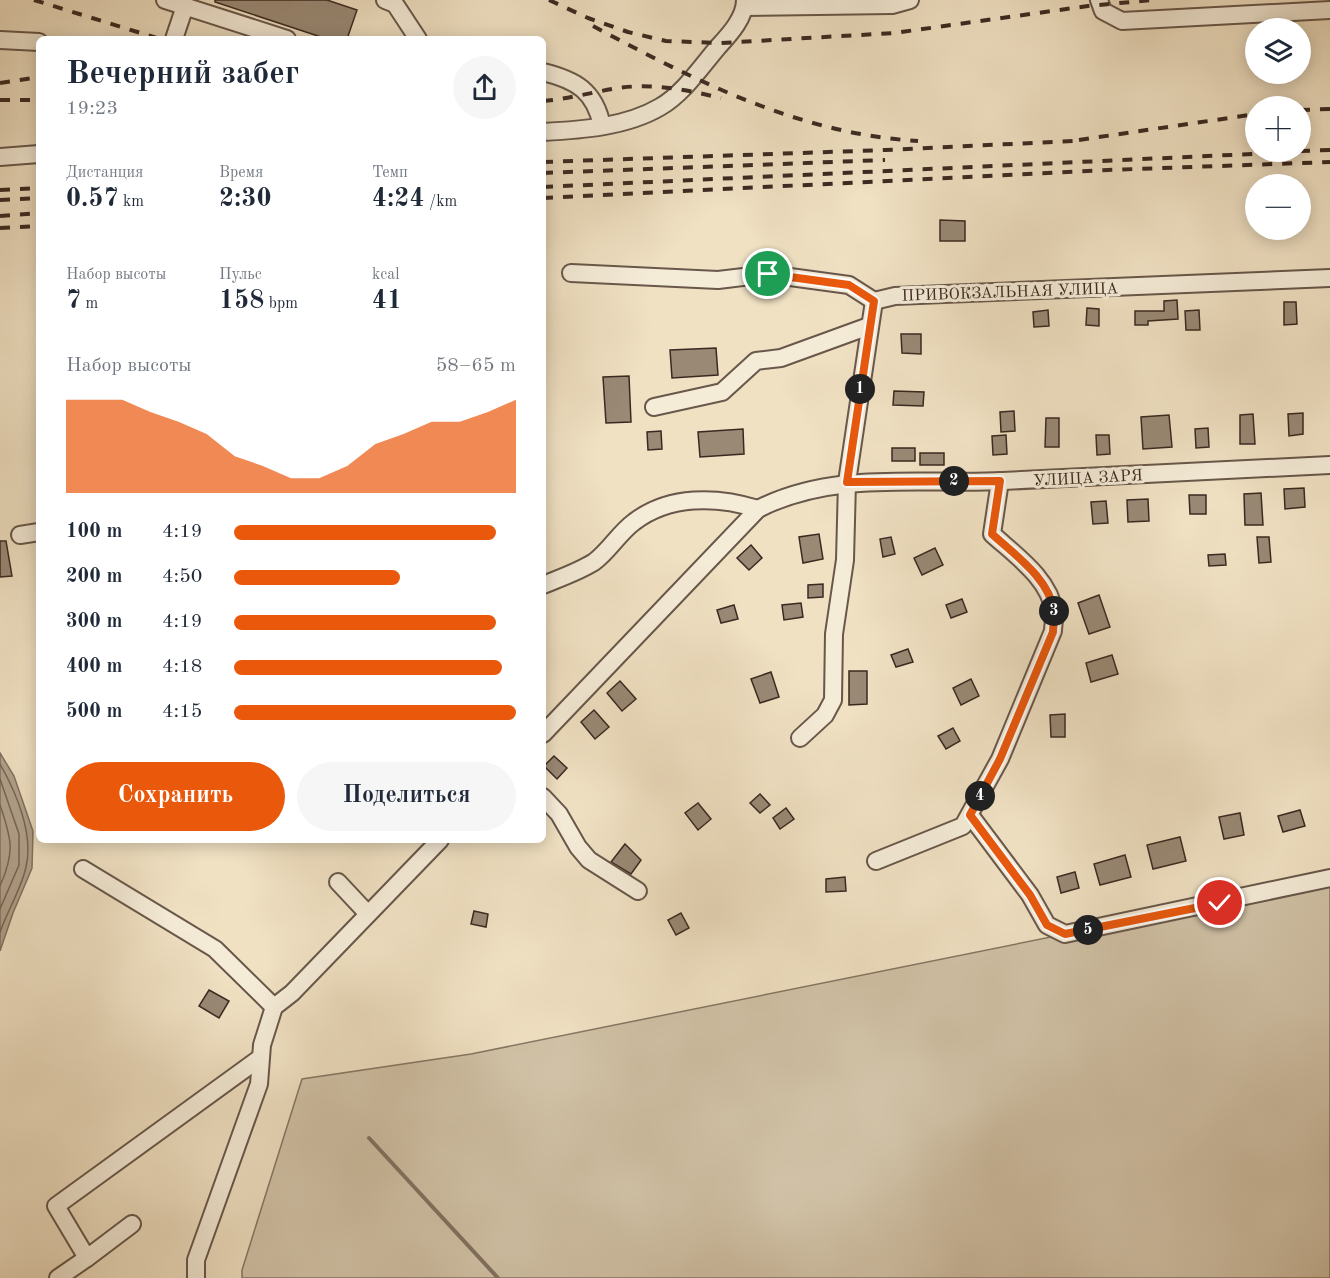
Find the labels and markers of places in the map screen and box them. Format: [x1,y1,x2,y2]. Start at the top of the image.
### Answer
pin [742,248,793,299]
pin: 1 [845,374,875,404]
pin: 2 [939,466,969,496]
pin: 3 [1039,596,1069,626]
pin: 4 [965,781,995,811]
pin [1194,877,1245,928]
pin: 5 [1073,915,1103,945]

